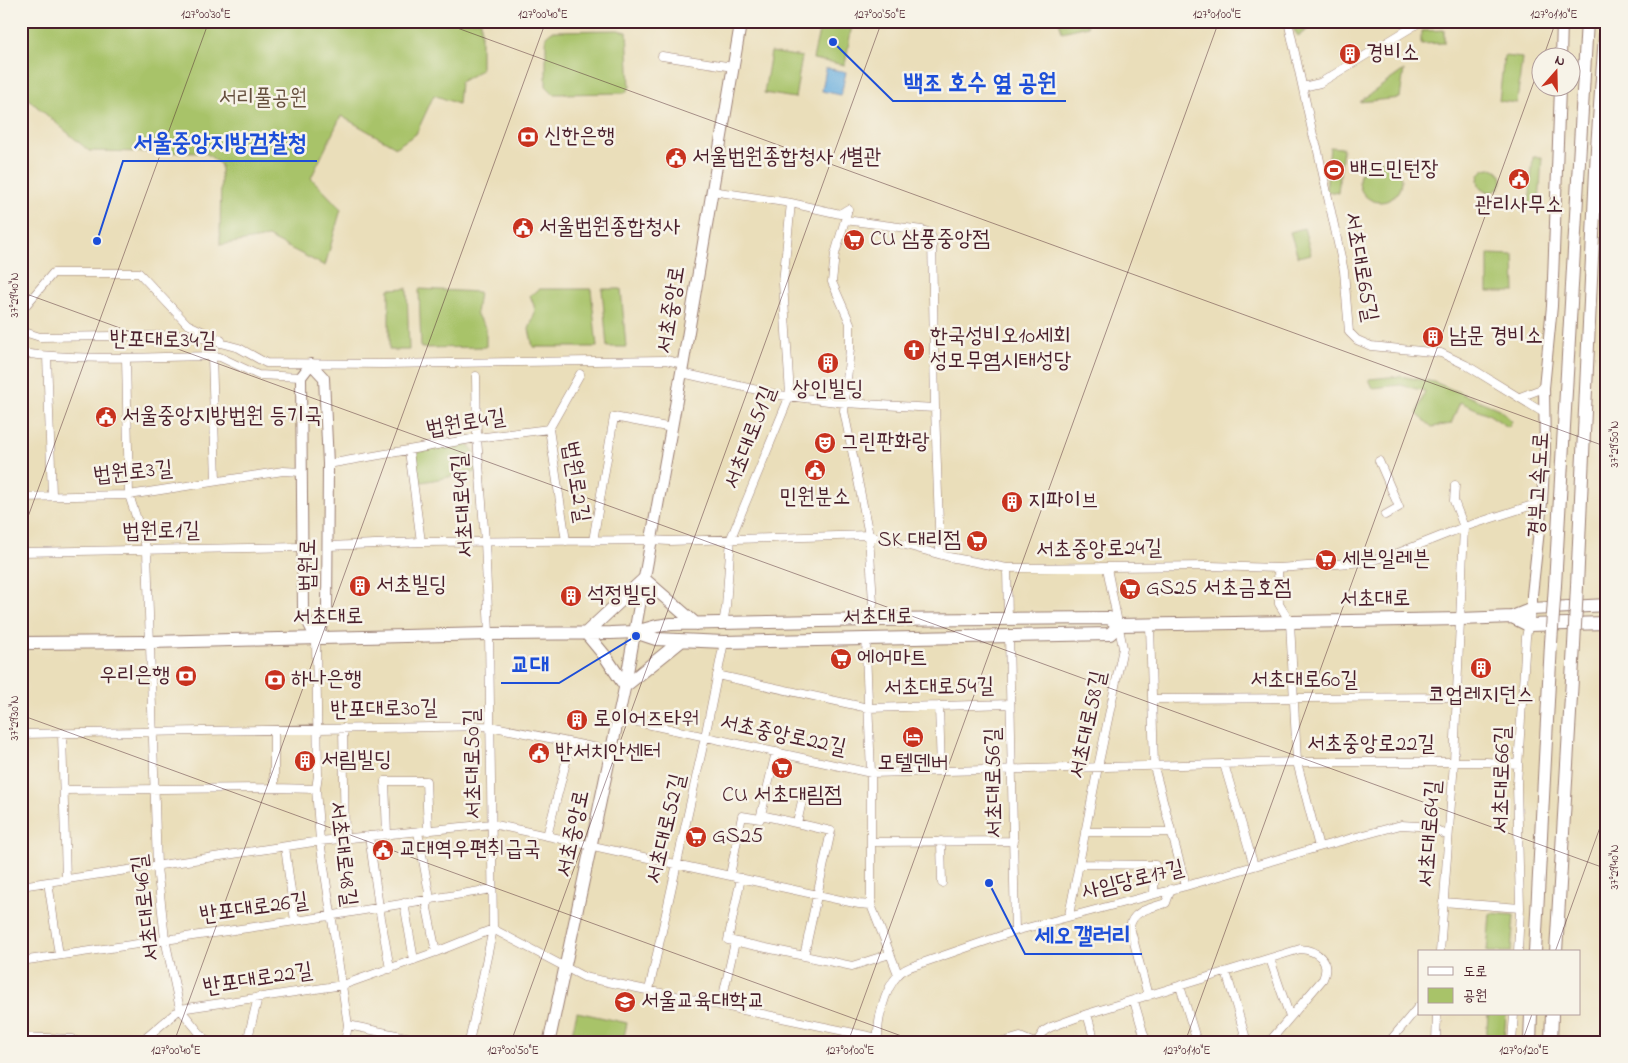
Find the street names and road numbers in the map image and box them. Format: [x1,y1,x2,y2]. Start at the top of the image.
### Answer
street label: 서초대로65길 [1335,210,1385,325]
street label: 서초중앙로 [649,264,695,356]
street label: 반포대로34길 [109,324,217,358]
street label: 서초대로51길 [717,382,785,494]
street label: 법원로4길 [424,402,508,446]
street label: 경부고속도로 [1521,431,1559,539]
street label: 법원로2길 [553,439,597,525]
street label: 서초대로49길 [444,453,484,559]
street label: 법원로3길 [92,454,174,492]
street label: 법원로1길 [122,515,200,549]
street label: 서초중앙로24길 [1036,533,1163,567]
street label: 법원로 [293,538,325,592]
street label: 서초대로 [1339,583,1411,617]
street label: 서초대로 [292,601,364,635]
street label: 서초대로 [842,601,914,635]
street label: 서초대로60길 [1250,665,1358,697]
street label: 서초대로58길 [1062,668,1116,782]
street label: 서초대로54길 [884,671,995,705]
street label: 반포대로30길 [330,693,438,727]
street label: 서초중앙로22길 [717,707,849,765]
street label: 서초대로50길 [457,708,491,820]
street label: 서초대로66길 [1486,726,1520,834]
street label: 서초대로56길 [978,727,1012,839]
street label: 서초중앙로22길 [1307,729,1435,761]
street label: 서초대로52길 [639,771,695,887]
street label: 서초대로64길 [1411,779,1451,889]
street label: 서초중앙로 [549,787,599,881]
street label: 서초대로48길 [320,800,364,909]
street label: 서초대로46길 [125,853,169,963]
street label: 사임당로17길 [1078,853,1188,909]
street label: 반포대로26길 [198,886,311,932]
street label: 반포대로22길 [201,956,315,1004]

